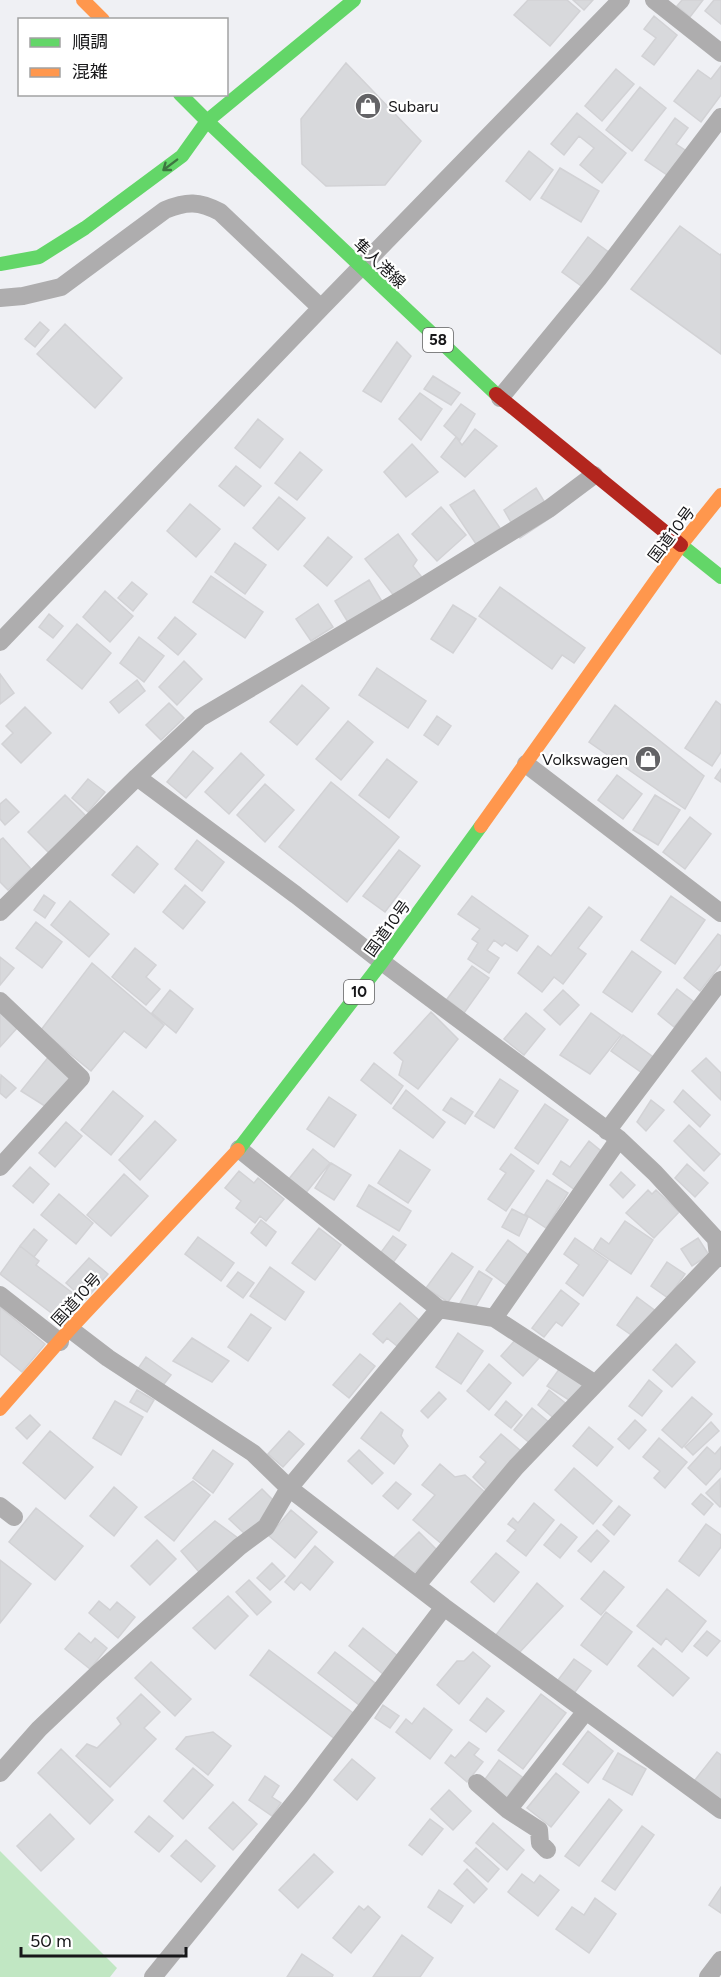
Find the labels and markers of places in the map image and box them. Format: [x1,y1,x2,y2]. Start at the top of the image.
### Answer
shop icon: Subaru [353,91,383,121]
place label: Subaru [388,97,439,116]
shop icon: Volkswagen [633,744,663,774]
place label: Volkswagen [542,750,628,769]

